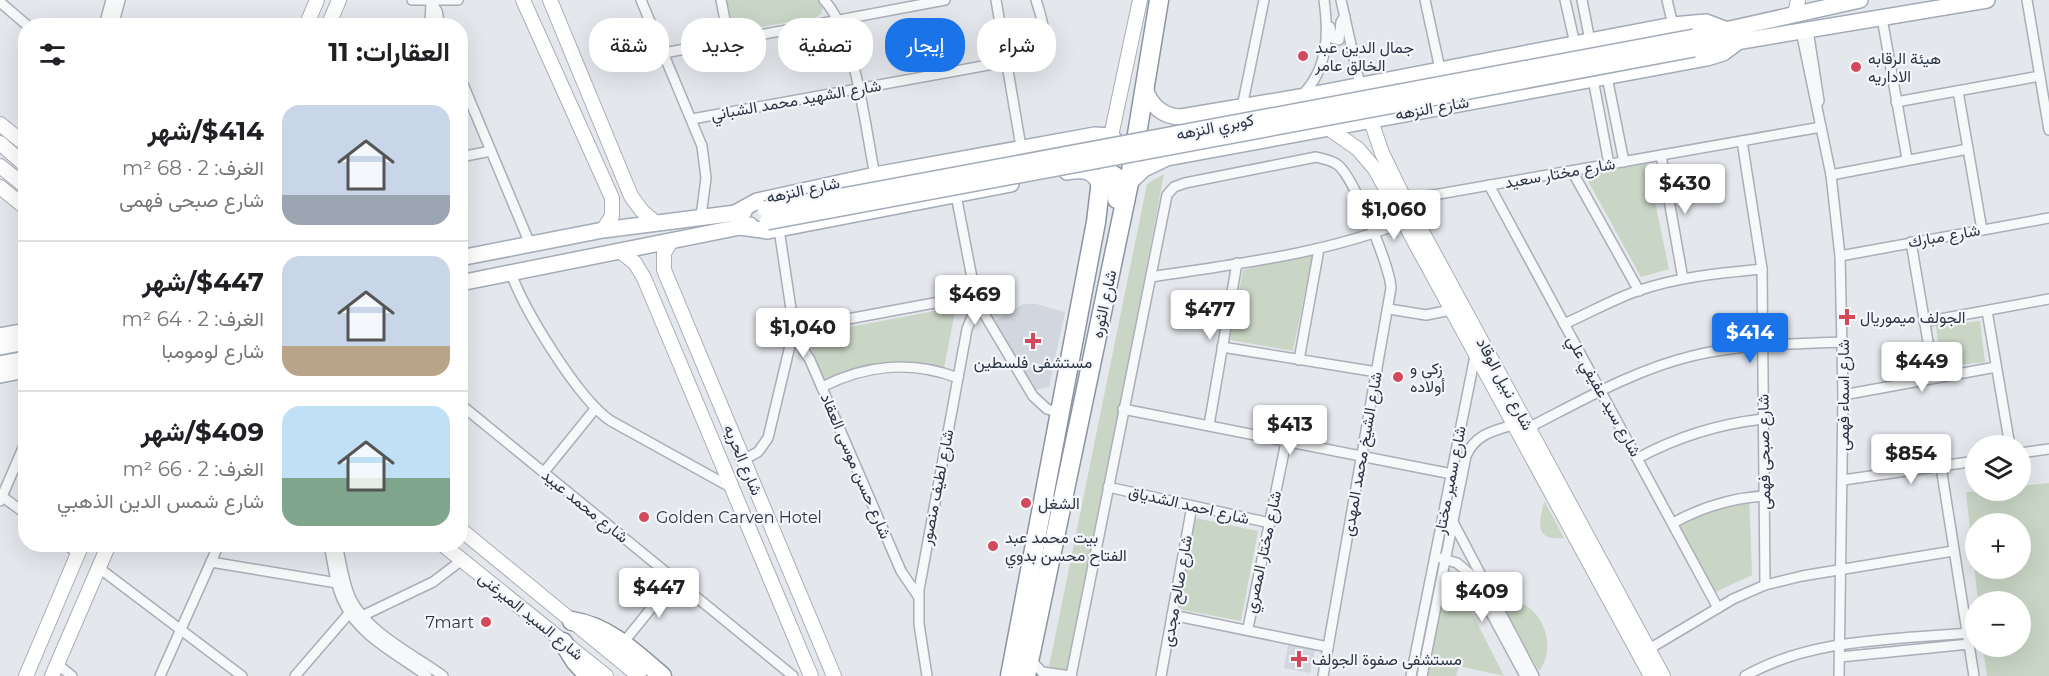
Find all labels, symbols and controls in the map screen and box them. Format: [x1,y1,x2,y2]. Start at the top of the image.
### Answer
chip: شقة [589,18,669,72]
chip: جديد [681,18,766,72]
chip: تصفية [778,18,873,72]
chip: إيجار [885,18,965,72]
chip: شراء [977,18,1056,72]
text: العقارات: 11 [328,36,450,68]
icon: filters [36,38,69,71]
place label: جمال الدين عبد الخالق عامر [1314,38,1414,76]
marker: جمال الدين عبد الخالق عامر [1296,49,1310,63]
place label: هيئة الرقابه الاداريه [1868,49,1941,87]
marker: هيئة الرقابه الاداريه [1849,60,1863,74]
street label: شارع الشهيد محمد الشباني [709,76,883,128]
street label: شارع النزهه [1394,92,1471,126]
street label: كوبري النزهه [1175,110,1256,148]
text: $414/شهر [148,115,264,147]
icon: home [330,129,402,201]
street label: شارع مختار سعيد [1503,154,1617,194]
text: الغرف: 2 · 68 m² [122,156,264,180]
pin: $430 [1649,164,1721,215]
text: $430 [1659,171,1711,195]
street label: شارع النزهه [765,173,842,209]
text: شارع صبحى فهمى [119,188,264,212]
pin: $1,060 [1345,190,1443,241]
text: $1,060 [1361,197,1427,221]
street label: شارع مبارك [1906,220,1982,254]
text: $447/شهر [142,266,264,298]
street label: شارع الثوره [1088,268,1122,340]
pin: $469 [939,275,1011,326]
icon: home [330,280,402,352]
text: $469 [949,282,1001,306]
pin: $477 [1174,290,1246,341]
text: $477 [1185,297,1235,321]
text: الغرف: 2 · 64 m² [122,307,264,331]
pin: $1,040 [754,308,852,359]
marker: الجولف ميموريال [1838,308,1856,326]
place label: الجولف ميموريال [1860,308,1966,328]
pin: $414 [1714,313,1786,364]
text: $1,040 [770,315,836,339]
text: $414 [1726,320,1774,344]
marker: مستشفى فلسطين [1024,332,1042,350]
street label: شارع سيد عفيفي علي [1559,332,1645,462]
street label: شارع نبيل الوقاد [1471,334,1537,435]
text: شارع لومومبا [161,339,264,363]
street label: شارع اسماء فهمى [1834,339,1855,451]
pin: $449 [1886,342,1958,393]
text: $449 [1895,349,1949,373]
place label: مستشفى فلسطين [974,353,1092,373]
place label: زكي و أولاده [1410,359,1445,397]
street label: شارع الشيخ محمد المهدى [1338,370,1388,538]
marker: زكي و أولاده [1391,370,1405,384]
street label: شارع حسن موسى العقاد [815,390,895,543]
street label: شارع صبحى فهمى [1753,394,1777,510]
pin: $413 [1254,405,1326,456]
text: $413 [1267,412,1313,436]
text: $409/شهر [141,416,264,448]
street label: شارع الحريه [718,422,766,499]
street label: شارع سمير مختار [1430,424,1472,537]
street label: شارع لطيف منصور [916,428,959,548]
icon: home [330,430,402,502]
pin: $854 [1875,434,1947,485]
map controls [1965,435,2031,657]
button: layers [1965,435,2031,501]
text: $854 [1885,441,1937,465]
text: الغرف: 2 · 66 m² [123,457,264,481]
street label: شارع محمد عبيد [537,465,632,548]
street label: شارع احمد الشدياق [1126,482,1251,530]
text: شارع شمس الدين الذهبي [57,489,264,513]
street label: شارع مختار المصري [1241,489,1289,616]
place label: الشغل [1038,494,1080,514]
marker: الشغل [1019,496,1033,510]
place label: Golden Carven Hotel [656,508,822,527]
marker: Golden Carven Hotel [637,510,651,524]
button: + [1965,513,2031,579]
place label: بيت محمد عبد الفتاح محسن بدوي [1005,528,1127,569]
street label: شارع صالح مجدى [1158,534,1198,649]
marker: بيت محمد عبد الفتاح محسن بدوي [986,539,1000,553]
street label: شارع السيد الميرغنى [473,568,587,666]
pin: $447 [623,568,695,619]
pin: $409 [1446,572,1518,623]
text: $447 [633,575,685,599]
text: $409 [1455,579,1509,603]
button: − [1965,591,2031,657]
place label: 7mart [425,613,475,632]
marker: 7mart [479,615,493,629]
marker: مستشفى صفوة الجولف [1290,650,1308,668]
place label: مستشفى صفوة الجولف [1312,650,1462,670]

